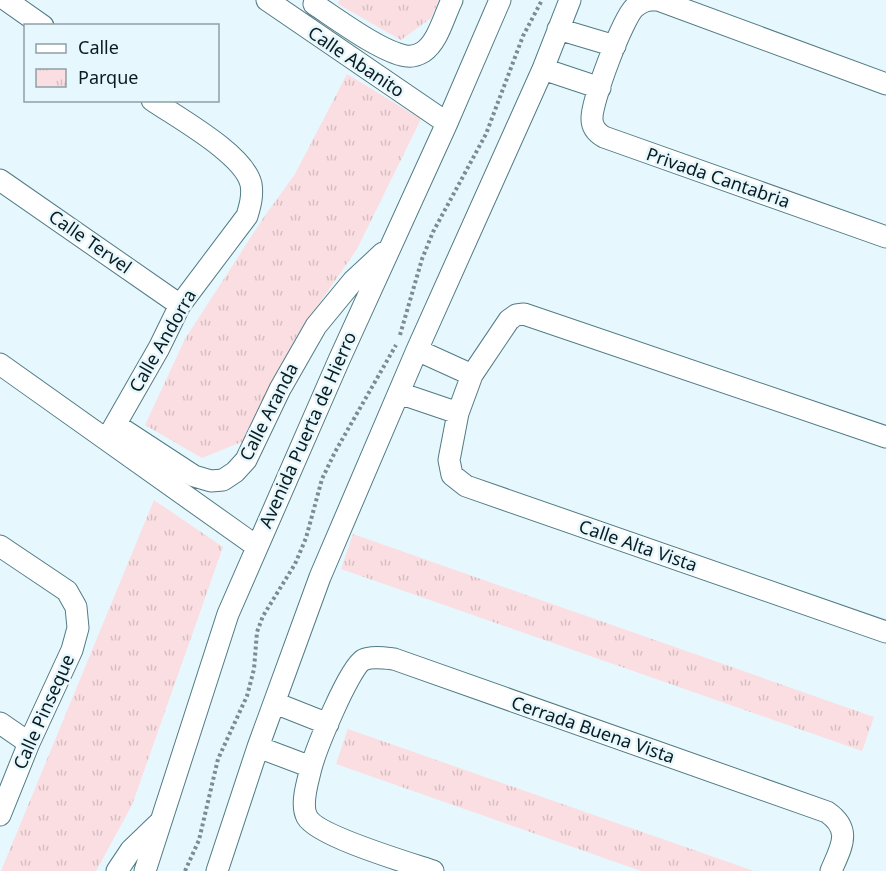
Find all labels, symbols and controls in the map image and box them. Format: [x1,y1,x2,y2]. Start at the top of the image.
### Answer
street label: Calle Abanito [304,20,409,102]
legend [24,24,219,102]
text: Calle [78,35,119,59]
text: Parque [78,65,138,89]
street label: Privada Cantabria [643,141,793,213]
street label: Calle Tervel [44,204,137,279]
street label: Calle Andorra [123,285,201,396]
street label: Avenida Puerta de Hierro [253,328,361,532]
street label: Calle Aranda [233,359,303,464]
street label: Calle Alta Vista [576,514,701,577]
street label: Calle Pinseque [7,650,79,773]
street label: Cerrada Buena Vista [508,690,678,768]

